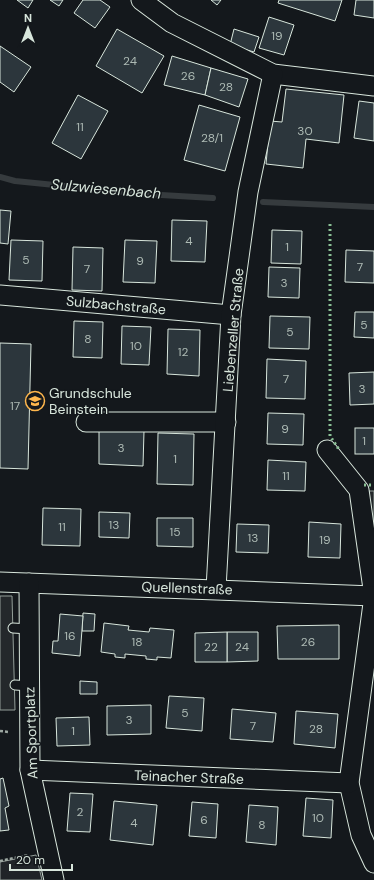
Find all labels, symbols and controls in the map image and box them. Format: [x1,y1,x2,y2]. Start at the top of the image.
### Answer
north arrow [8,8,48,48]
text: N [24,11,32,25]
house number: 19 [271,28,283,44]
house number: 24 [123,53,137,69]
house number: 26 [181,68,195,84]
house number: 28 [219,79,233,95]
house number: 11 [76,119,84,135]
house number: 30 [297,123,313,139]
house number: 28/1 [201,130,223,146]
water label: Sulzwiesenbach [50,174,162,204]
house number: 4 [185,233,193,249]
house number: 1 [285,239,289,255]
house number: 5 [22,252,30,268]
house number: 9 [136,253,144,269]
house number: 7 [357,259,363,275]
house number: 7 [84,261,90,277]
street label: Liebenzeller Straße [219,267,247,393]
house number: 3 [280,275,288,291]
street label: Sulzbachstraße [65,292,167,318]
house number: 5 [360,317,368,333]
house number: 5 [286,324,294,340]
house number: 8 [84,331,92,347]
house number: 10 [130,338,142,354]
house number: 12 [178,344,188,360]
house number: 7 [283,371,289,387]
house number: 3 [358,381,366,397]
place label: Grundschule Beinstein [49,384,132,418]
school or university icon: Grundschule Beinstein [24,390,46,412]
house number: 17 [10,398,20,414]
house number: 9 [281,421,289,437]
house number: 1 [362,433,366,449]
house number: 3 [117,440,125,456]
house number: 1 [173,451,177,467]
house number: 11 [282,468,290,484]
house number: 13 [109,517,119,533]
house number: 11 [58,519,66,535]
house number: 15 [169,524,181,540]
house number: 13 [248,530,258,546]
house number: 19 [319,532,331,548]
street label: Quellenstraße [141,577,233,599]
house number: 16 [64,628,76,644]
house number: 18 [131,634,143,650]
house number: 26 [301,634,315,650]
house number: 22 [204,639,218,655]
house number: 24 [235,639,249,655]
street label: Am Sportplatz [20,686,42,780]
house number: 5 [181,705,189,721]
house number: 3 [125,712,133,728]
house number: 7 [250,718,256,734]
house number: 28 [309,721,323,737]
house number: 1 [71,723,75,739]
street label: Teinacher Straße [134,766,244,788]
house number: 2 [77,804,84,820]
house number: 10 [312,810,324,826]
house number: 6 [200,812,208,828]
house number: 4 [130,815,138,831]
house number: 8 [258,817,266,833]
scale bar [10,846,72,872]
text: 20 m [16,852,45,868]

